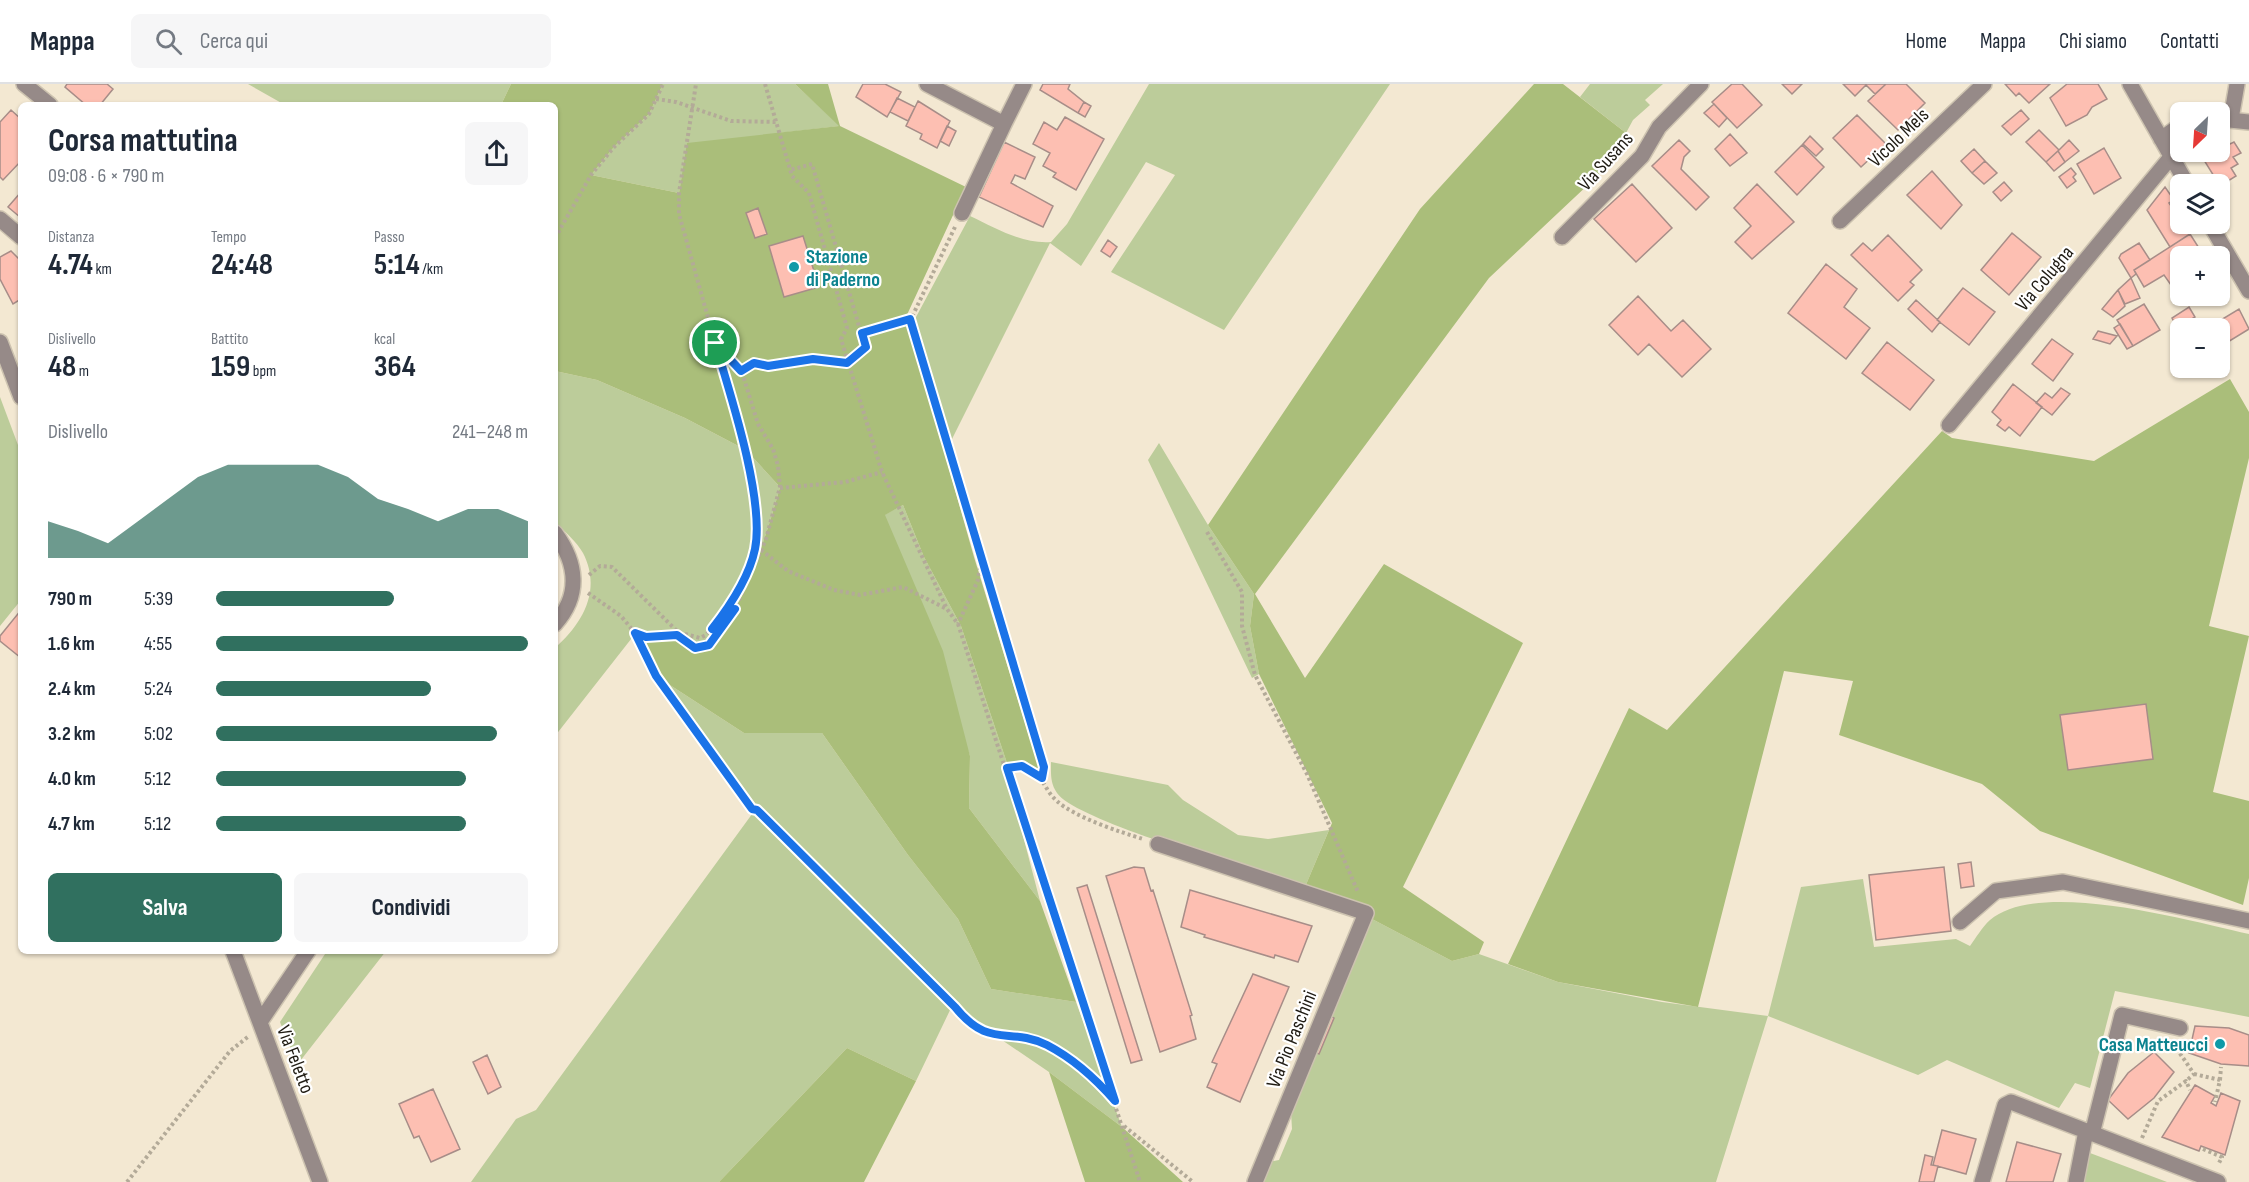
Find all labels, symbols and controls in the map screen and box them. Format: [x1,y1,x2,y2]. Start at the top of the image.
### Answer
search box [131,14,551,68]
text: Mappa [30,25,95,58]
icon: search [152,25,185,58]
text: Cerca qui [200,28,268,55]
text: Home [1906,29,1947,54]
text: Mappa [1980,29,2026,54]
text: Chi siamo [2059,29,2127,54]
text: Contatti [2160,29,2219,54]
north arrow [2170,102,2230,162]
map controls [2170,102,2230,378]
street label: Vicolo Mels [1863,103,1934,172]
text: Corsa mattutina [48,121,238,161]
button: share [465,122,528,185]
street label: Via Susans [1573,127,1638,196]
text: 09:08 · 6 × 790 m [48,164,164,188]
button: layers [2170,174,2230,234]
text: Distanza [48,228,94,247]
text: Tempo [211,228,246,247]
text: Passo [374,228,405,247]
street label: Via Colugna [2011,241,2079,316]
place label: Stazione di Paderno [806,245,880,292]
button: + [2170,246,2230,306]
text: 4.74 [48,247,93,283]
text: 24:48 [211,247,273,283]
text: 5:14 [374,247,420,283]
text: km [93,260,112,279]
text: /km [420,260,443,279]
marker: Stazione di Paderno [787,260,801,274]
pin [689,317,740,368]
button: − [2170,318,2230,378]
icon: arrive [698,326,731,359]
text: Dislivello [48,330,96,349]
text: Battito [211,330,248,349]
text: kcal [374,330,395,349]
text: 48 [48,349,76,385]
text: 159 [211,349,250,385]
text: 364 [374,349,416,385]
text: m [76,362,89,381]
text: bpm [250,362,276,381]
text: Dislivello [48,420,108,444]
text: 241–248 m [452,420,528,444]
text: 790 m [48,587,92,611]
text: 5:39 [144,587,173,611]
text: 1.6 km [48,632,95,656]
text: 4:55 [144,632,172,656]
text: 2.4 km [48,677,96,701]
text: 5:24 [144,677,172,701]
text: 3.2 km [48,722,96,746]
text: 5:02 [144,722,173,746]
text: 4.0 km [48,767,96,791]
text: 5:12 [144,767,171,791]
text: 4.7 km [48,812,95,836]
text: 5:12 [144,812,171,836]
button: Salva [48,873,282,942]
button: Condividi [294,873,528,942]
street label: Via Pio Paschini [1262,987,1322,1092]
street label: Via Feletto [271,1022,319,1097]
place label: Casa Matteucci [2099,1033,2208,1057]
marker: Casa Matteucci [2213,1037,2227,1051]

